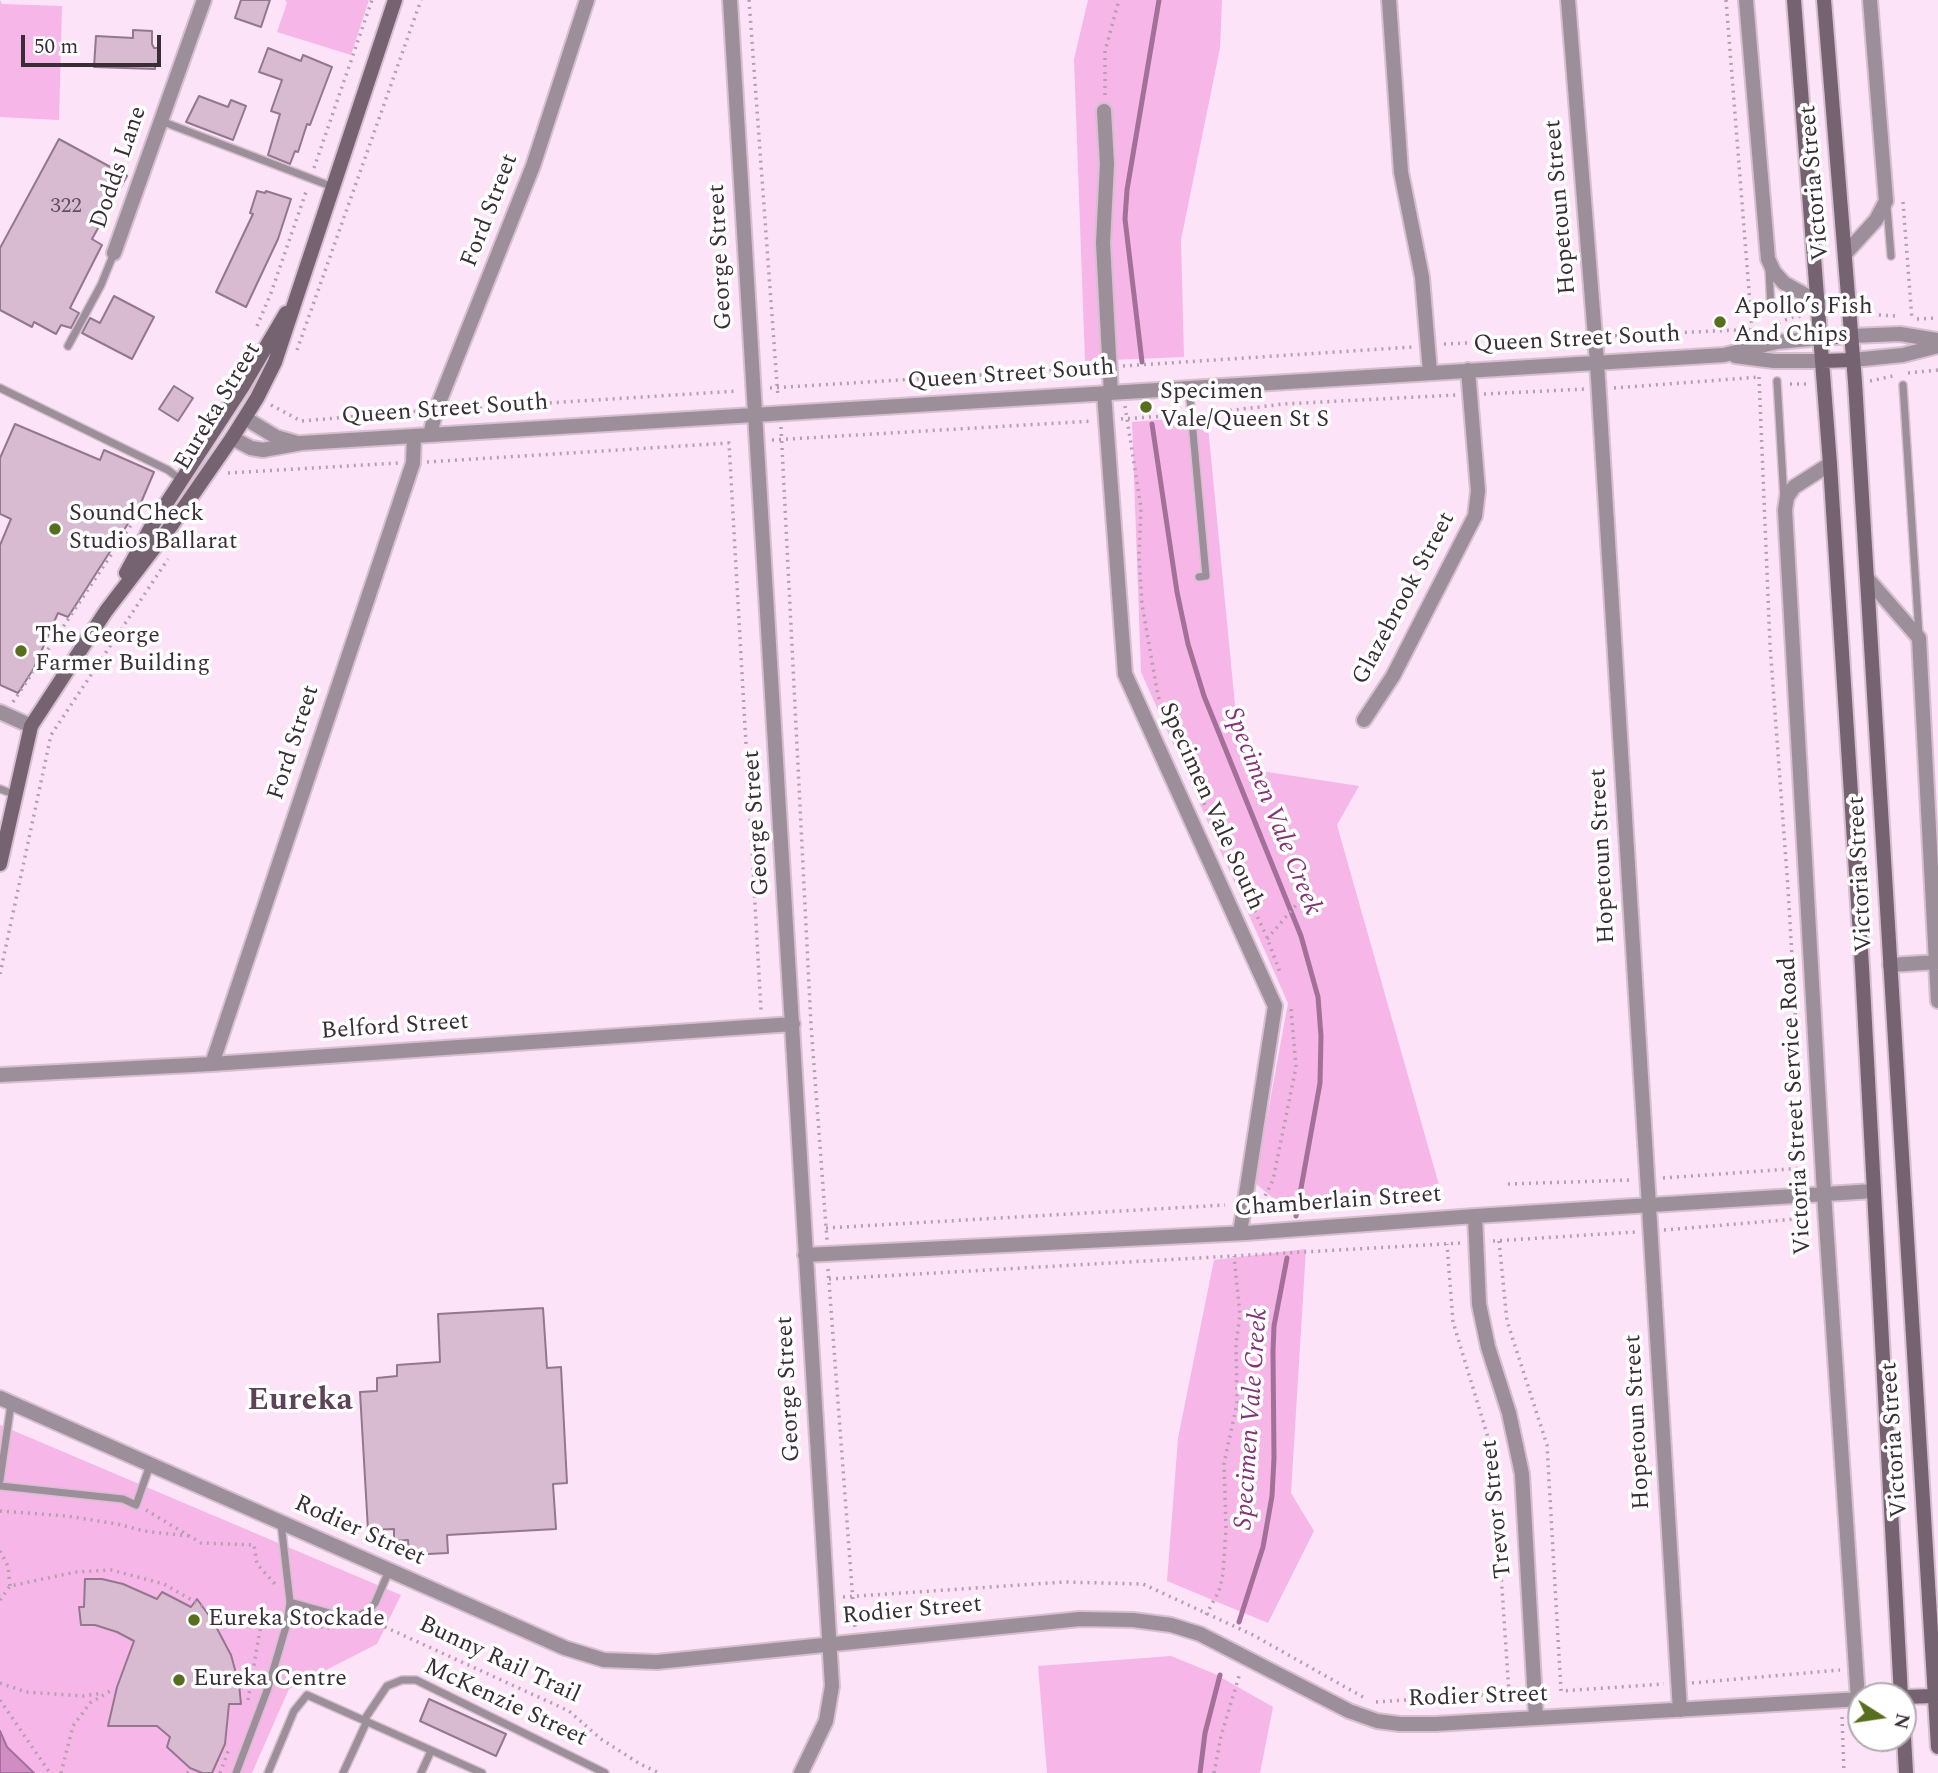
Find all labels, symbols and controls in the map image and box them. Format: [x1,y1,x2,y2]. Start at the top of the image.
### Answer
scale bar [24,21,164,65]
text: 50 m [34,31,78,63]
street label: Dodds Lane [86,103,154,233]
street label: Victoria Street [1795,104,1837,262]
street label: Hopetoun Street [1540,118,1584,296]
street label: Ford Street [456,150,526,272]
street label: George Street [704,183,740,331]
house number: 322 [50,195,82,221]
place label: Apollo’s Fish And Chips [1734,294,1873,350]
marker: Apollo’s Fish And Chips [1712,314,1728,330]
street label: Queen Street South [1473,321,1681,361]
street label: Eureka Street [170,338,268,476]
street label: Queen Street South [907,354,1115,398]
place label: Specimen Vale/Queen St S [1160,379,1329,435]
street label: Queen Street South [341,389,549,433]
marker: Specimen Vale/Queen St S [1138,399,1154,415]
place label: SoundCheck Studios Ballarat [69,501,237,557]
street label: Glazebrook Street [1347,508,1463,690]
marker: SoundCheck Studios Ballarat [47,521,63,537]
place label: The George Farmer Building [35,623,210,679]
marker: The George Farmer Building [13,643,29,659]
street label: Ford Street [263,682,327,804]
street label: Specimen Vale South [1151,699,1269,915]
water label: Specimen Vale Creek [1215,703,1327,921]
street label: George Street [739,749,777,897]
street label: Hopetoun Street [1585,768,1623,944]
street label: Victoria Street [1844,795,1880,953]
street label: Victoria Street Service Road [1775,956,1819,1256]
street label: Belford Street [320,1008,470,1048]
street label: Chamberlain Street [1234,1181,1442,1225]
water label: Specimen Vale Creek [1230,1307,1276,1531]
street label: George Street [772,1315,808,1463]
street label: Hopetoun Street [1620,1334,1658,1510]
street label: Victoria Street [1876,1361,1916,1519]
district label: Eureka [247,1384,353,1422]
street label: Trevor Street [1476,1438,1520,1580]
street label: Rodier Street [289,1490,429,1574]
street label: Rodier Street [841,1592,983,1632]
place label: Eureka Stockade [208,1606,385,1634]
street label: Bunny Rail Trail [414,1611,584,1711]
marker: Eureka Stockade [186,1612,202,1628]
street label: McKenzie Street [419,1654,591,1754]
place label: Eureka Centre [193,1666,347,1694]
marker: Eureka Centre [171,1672,187,1688]
street label: Rodier Street [1408,1681,1548,1715]
north arrow [1847,1682,1917,1752]
text: N [1885,1710,1917,1732]

